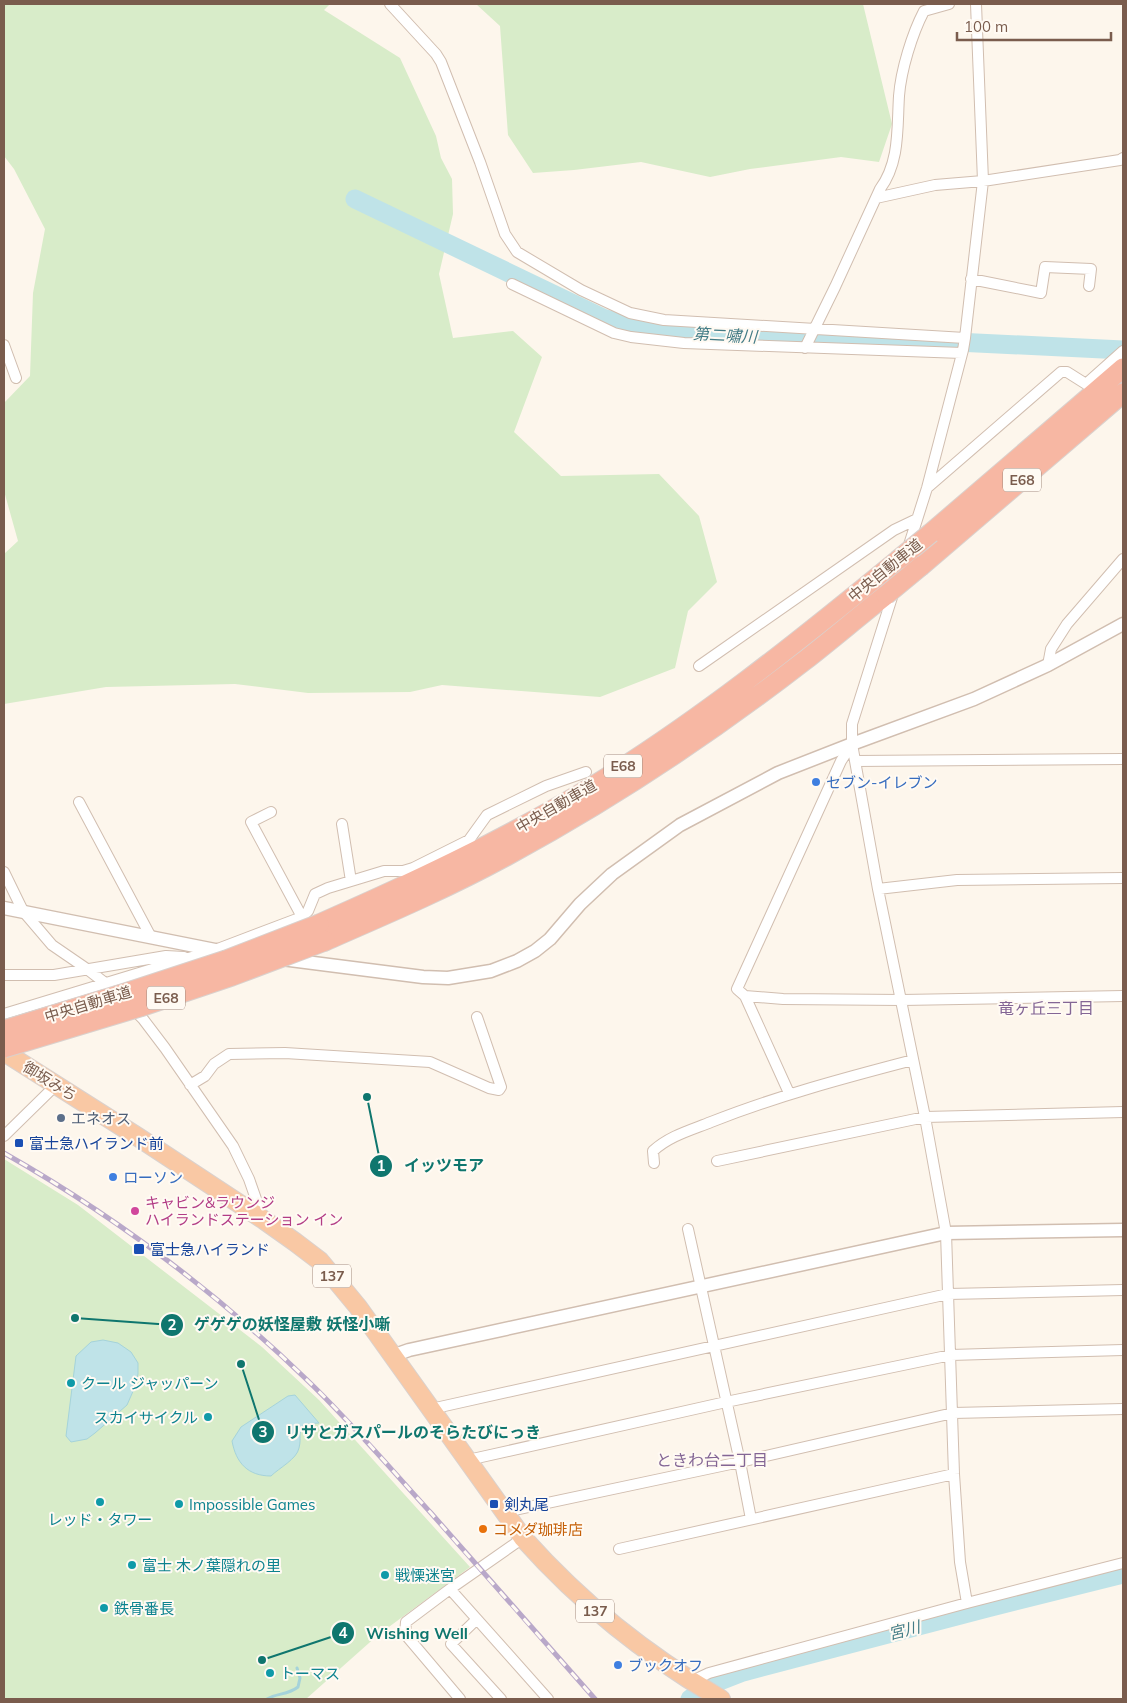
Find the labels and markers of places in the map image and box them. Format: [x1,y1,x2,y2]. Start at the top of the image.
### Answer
place label: セブン-イレブン [826,773,937,792]
marker: セブン-イレブン [810,776,822,788]
place label: エネオス [71,1109,131,1128]
marker: エネオス [55,1112,67,1124]
place label: 富士急ハイランド前 [29,1134,164,1153]
marker: 富士急ハイランド前 [13,1137,25,1149]
callout: イッツモア [369,1150,494,1181]
place label: ローソン [123,1168,183,1187]
marker: ローソン [107,1171,119,1183]
place label: キャビン&ラウンジ ハイランドステーション イン [145,1193,343,1229]
marker: キャビン&ラウンジ ハイランドステーション イン [129,1205,141,1217]
place label: 富士急ハイランド [150,1240,270,1259]
marker: 富士急ハイランド [132,1242,146,1256]
callout: ゲゲゲの妖怪屋敷 妖怪小噺 [159,1309,400,1340]
place label: クール ジャッパーン [81,1374,218,1393]
marker: クール ジャッパーン [65,1377,77,1389]
place label: スカイサイクル [94,1408,198,1427]
marker: スカイサイクル [202,1411,214,1423]
callout: リサとガスパールのそらたびにっき [250,1417,551,1448]
place label: Impossible Games [189,1495,315,1514]
place label: 剣丸尾 [504,1495,549,1514]
marker: レッド・タワー [94,1496,106,1508]
marker: Impossible Games [173,1498,185,1510]
marker: 剣丸尾 [488,1498,500,1510]
place label: レッド・タワー [47,1510,153,1529]
place label: コメダ珈琲店 [493,1520,583,1539]
marker: コメダ珈琲店 [477,1523,489,1535]
place label: 富士 木ノ葉隠れの里 [142,1556,281,1575]
marker: 富士 木ノ葉隠れの里 [126,1559,138,1571]
place label: 戦慄迷宮 [395,1566,455,1585]
marker: 戦慄迷宮 [379,1569,391,1581]
place label: 鉄骨番長 [114,1599,174,1618]
marker: 鉄骨番長 [98,1602,110,1614]
callout: Wishing Well [331,1618,478,1649]
place label: ブックオフ [628,1656,703,1675]
marker: ブックオフ [612,1659,624,1671]
place label: トーマス [280,1664,340,1683]
marker: トーマス [264,1667,276,1679]

